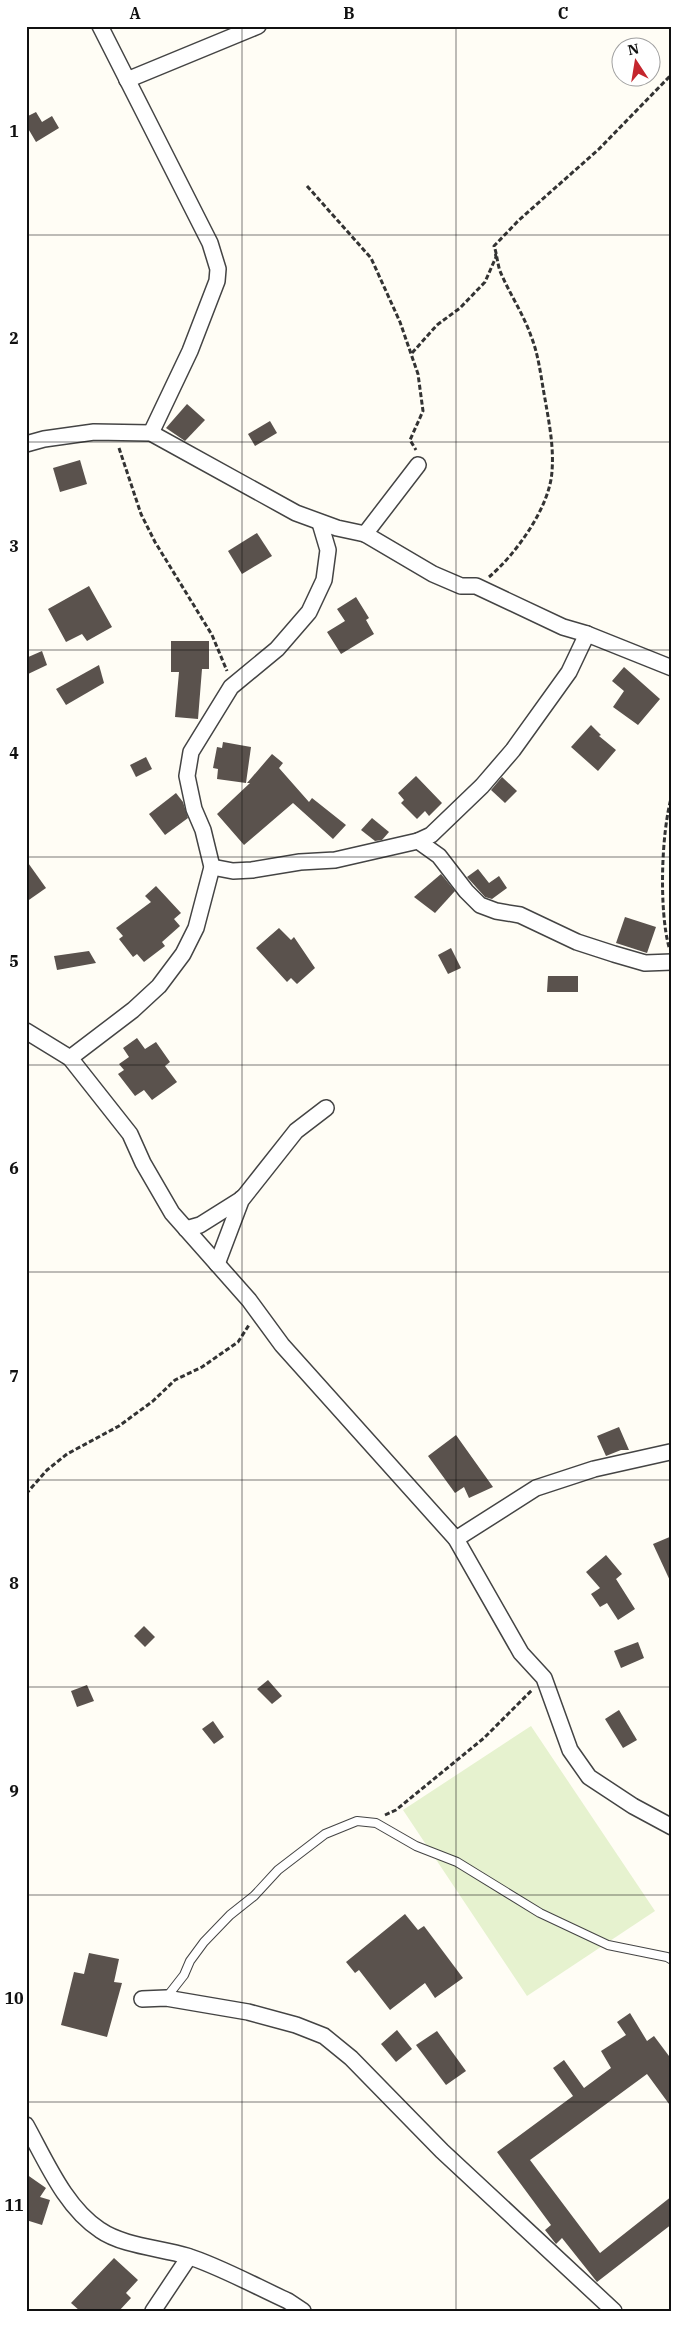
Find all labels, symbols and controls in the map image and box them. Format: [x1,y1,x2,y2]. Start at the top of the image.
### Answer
text: A [129,3,141,23]
text: B [343,3,355,23]
text: C [558,3,568,23]
north arrow [610,38,660,88]
text: N [626,39,641,59]
text: 1 [9,121,19,141]
text: 2 [9,328,19,348]
text: 3 [9,536,19,556]
text: 4 [9,743,19,763]
text: 5 [9,951,19,971]
text: 6 [9,1158,19,1178]
text: 7 [9,1366,19,1386]
text: 8 [9,1573,19,1593]
text: 9 [9,1781,19,1801]
text: 10 [4,1988,24,2008]
text: 11 [4,2195,24,2215]

